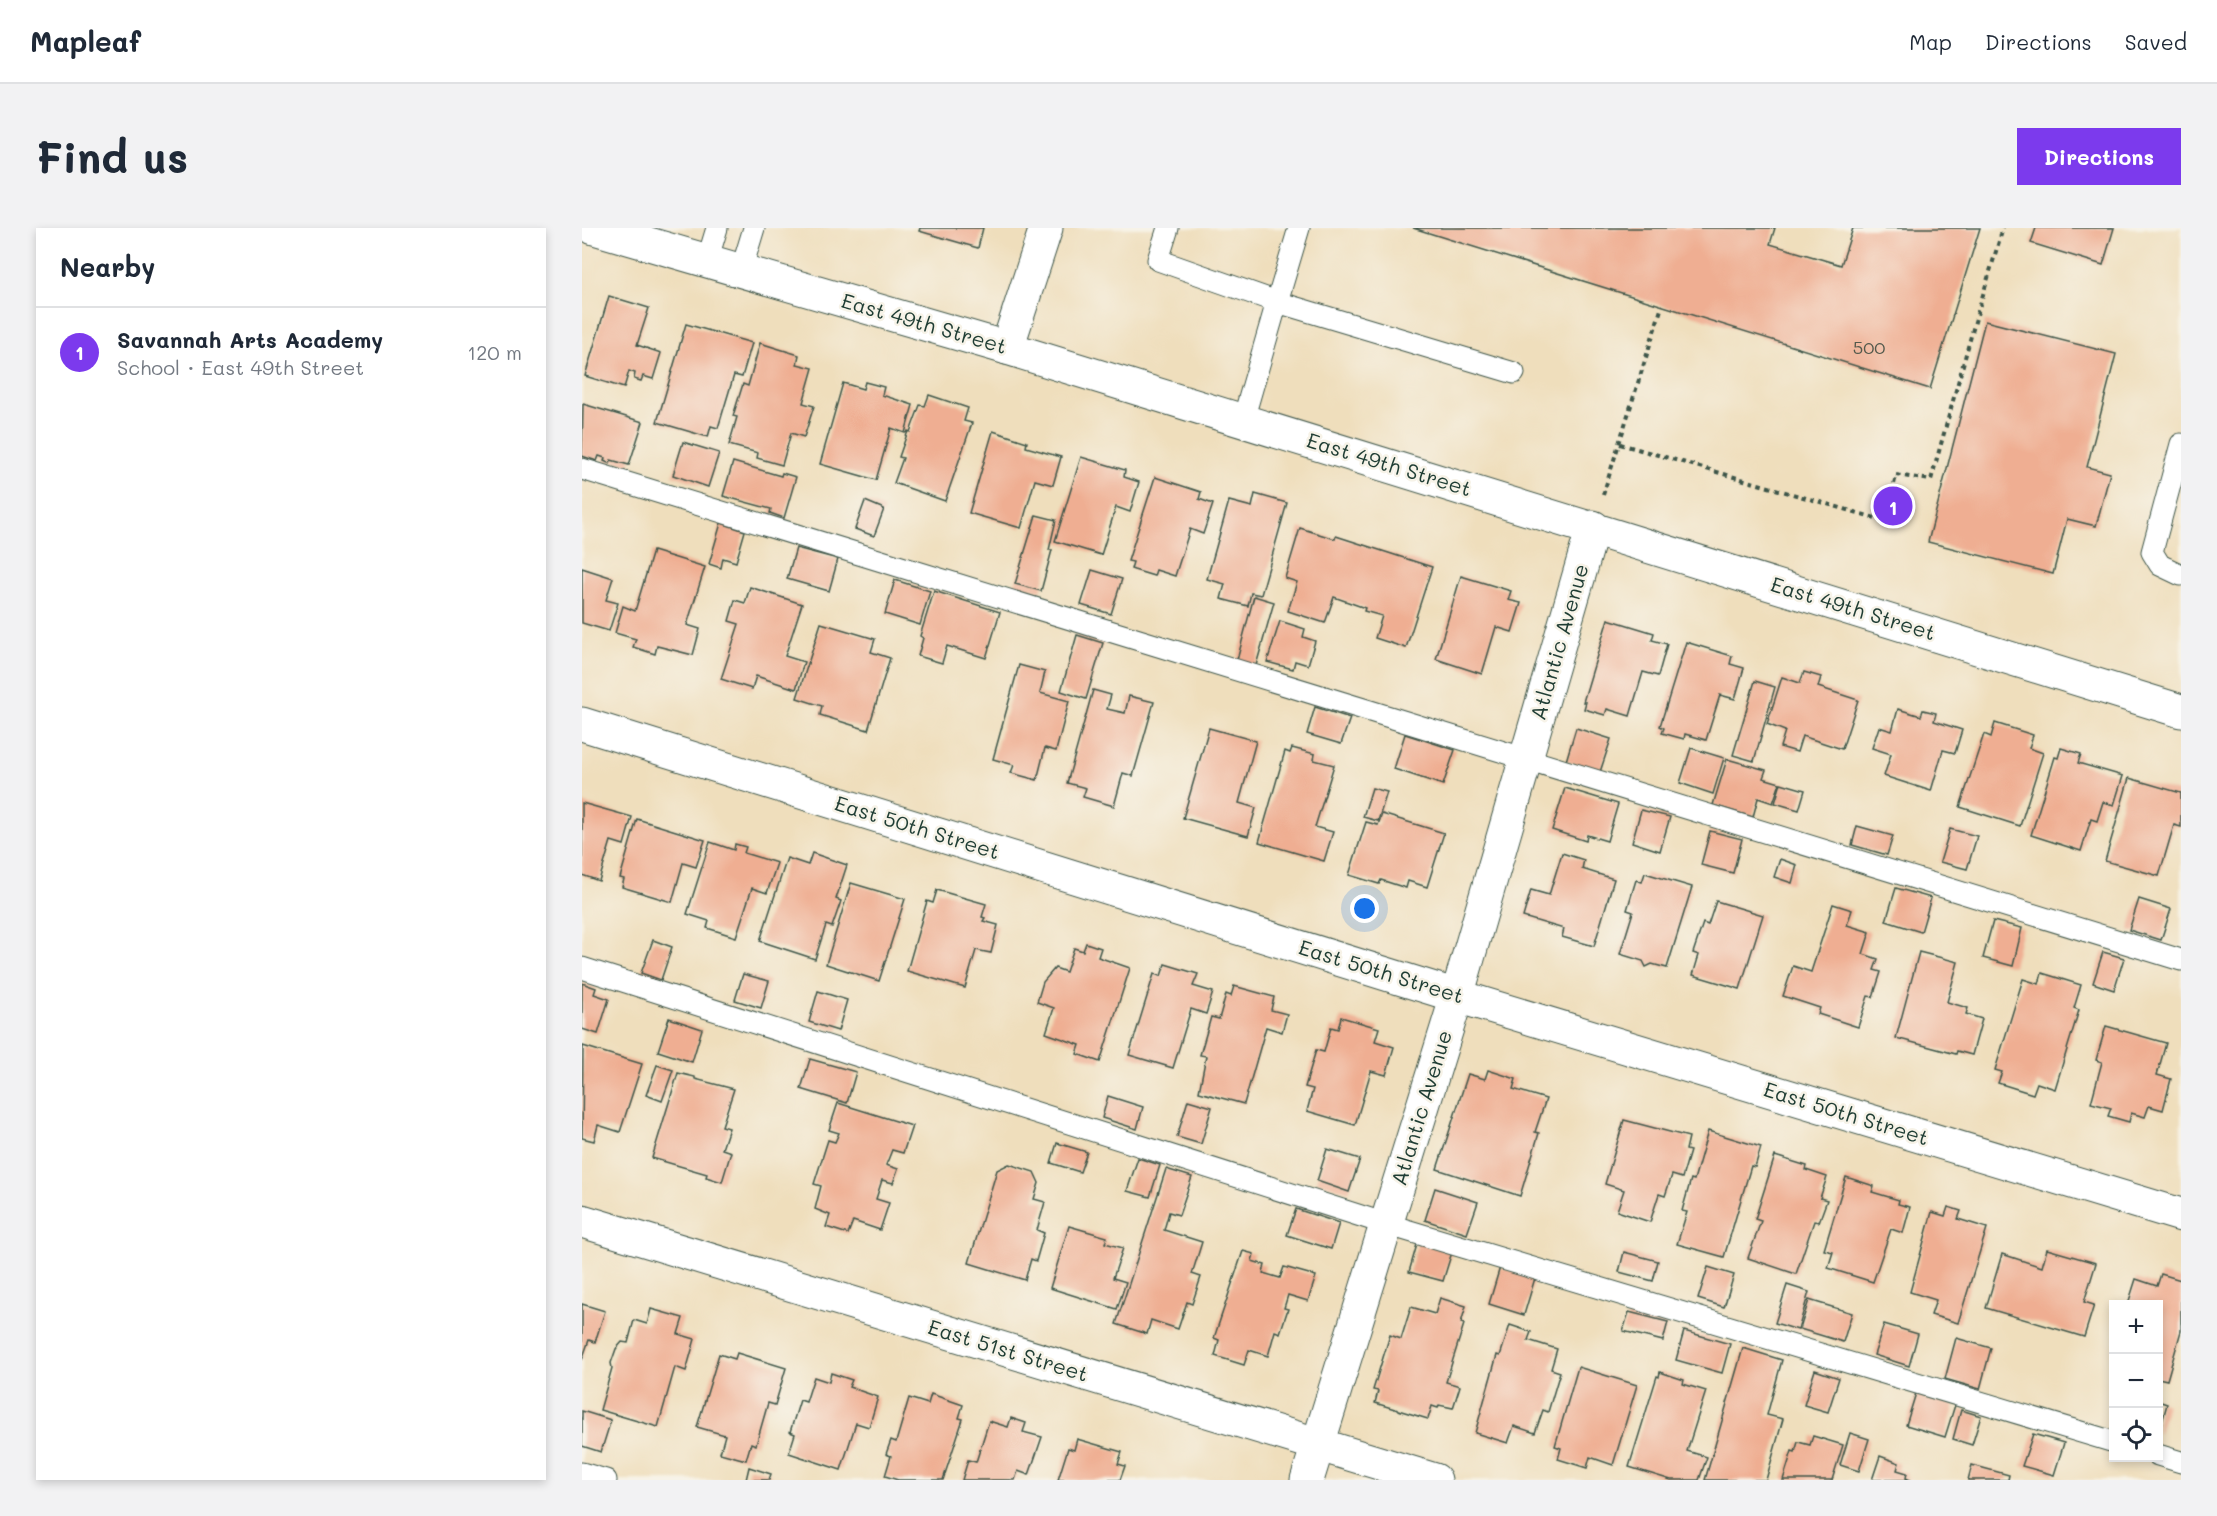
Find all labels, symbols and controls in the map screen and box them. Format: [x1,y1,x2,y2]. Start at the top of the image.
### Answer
text: Mapleaf [30,23,141,59]
text: Map [1909,28,1952,55]
text: Directions [1985,28,2092,55]
text: Saved [2125,28,2187,55]
button: Directions [2017,128,2181,185]
text: Find us [36,129,188,184]
text: Nearby [60,250,155,284]
street label: East 49th Street [839,286,1010,359]
text: Savannah Arts Academy [117,325,383,354]
house number: 500 [1853,335,1885,359]
text: 1 [75,339,84,365]
text: 120 m [467,339,522,365]
text: School · East 49th Street [117,354,364,380]
street label: East 49th Street [1304,426,1475,501]
pin: 1 [1874,484,1912,528]
street label: Atlantic Avenue [1523,560,1594,723]
street label: East 49th Street [1768,570,1939,645]
street label: East 50th Street [832,789,1003,864]
your location [1350,894,1379,923]
street label: East 50th Street [1296,933,1467,1008]
street label: Atlantic Avenue [1384,1027,1457,1189]
street label: East 50th Street [1761,1075,1932,1150]
map controls [2109,1300,2163,1462]
button: + [2109,1300,2163,1354]
street label: East 51st Street [925,1312,1092,1387]
button: − [2109,1354,2163,1408]
button: locate [2109,1408,2163,1462]

